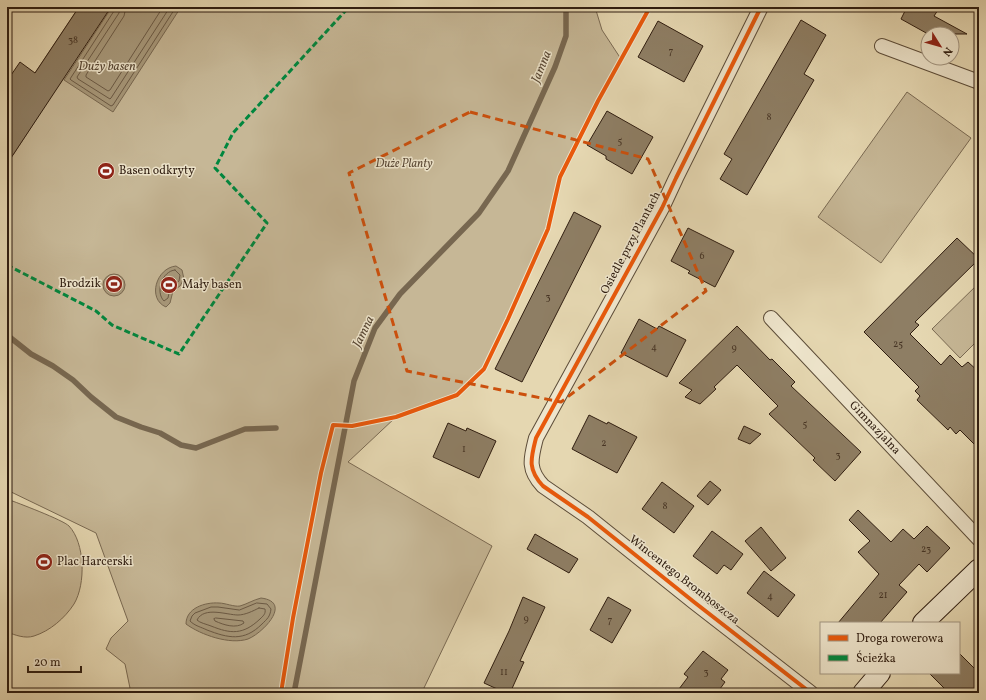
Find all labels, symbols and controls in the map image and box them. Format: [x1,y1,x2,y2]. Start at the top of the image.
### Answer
north arrow [920,26,960,66]
house number: 38 [68,33,78,47]
text: N [938,43,955,59]
house number: 7 [669,44,674,58]
water label: Jamna [527,48,557,88]
water label: Duży basen [78,58,136,76]
house number: 8 [766,110,772,124]
house number: 5 [618,134,623,148]
park label: Duże Planty [375,156,433,172]
sports icon: Basen odkryty [96,161,116,181]
place label: Basen odkryty [119,163,195,179]
street label: Osiedle przy Plantach [597,189,665,297]
house number: 6 [699,249,705,263]
sports icon: Brodzik [104,274,124,294]
sports icon: Mały basen [159,275,179,295]
place label: Brodzik [59,276,101,292]
place label: Mały basen [182,277,242,293]
house number: 3 [545,290,551,304]
water label: Jamna [348,313,379,353]
house number: 25 [893,337,903,351]
house number: 4 [651,340,657,354]
house number: 9 [731,341,737,355]
street label: Gimnazjalna [845,398,904,458]
house number: 5 [803,417,808,431]
house number: 2 [601,436,607,450]
house number: 1 [462,442,466,456]
house number: 3 [835,448,841,462]
house number: 8 [662,499,668,513]
street label: Wincentego Bromboszcza [625,532,743,628]
house number: 23 [921,542,931,556]
sports icon: Plac Harcerski [34,552,54,572]
place label: Plac Harcerski [57,554,133,570]
house number: 21 [878,588,888,602]
house number: 4 [767,589,773,603]
house number: 9 [523,612,529,626]
house number: 7 [608,613,613,627]
legend [820,622,960,674]
text: Droga rowerowa [856,631,943,647]
scale bar [28,648,81,674]
text: Ścieżka [856,650,896,667]
text: 20 m [34,655,61,671]
house number: 11 [500,665,508,679]
house number: 3 [703,665,709,679]

